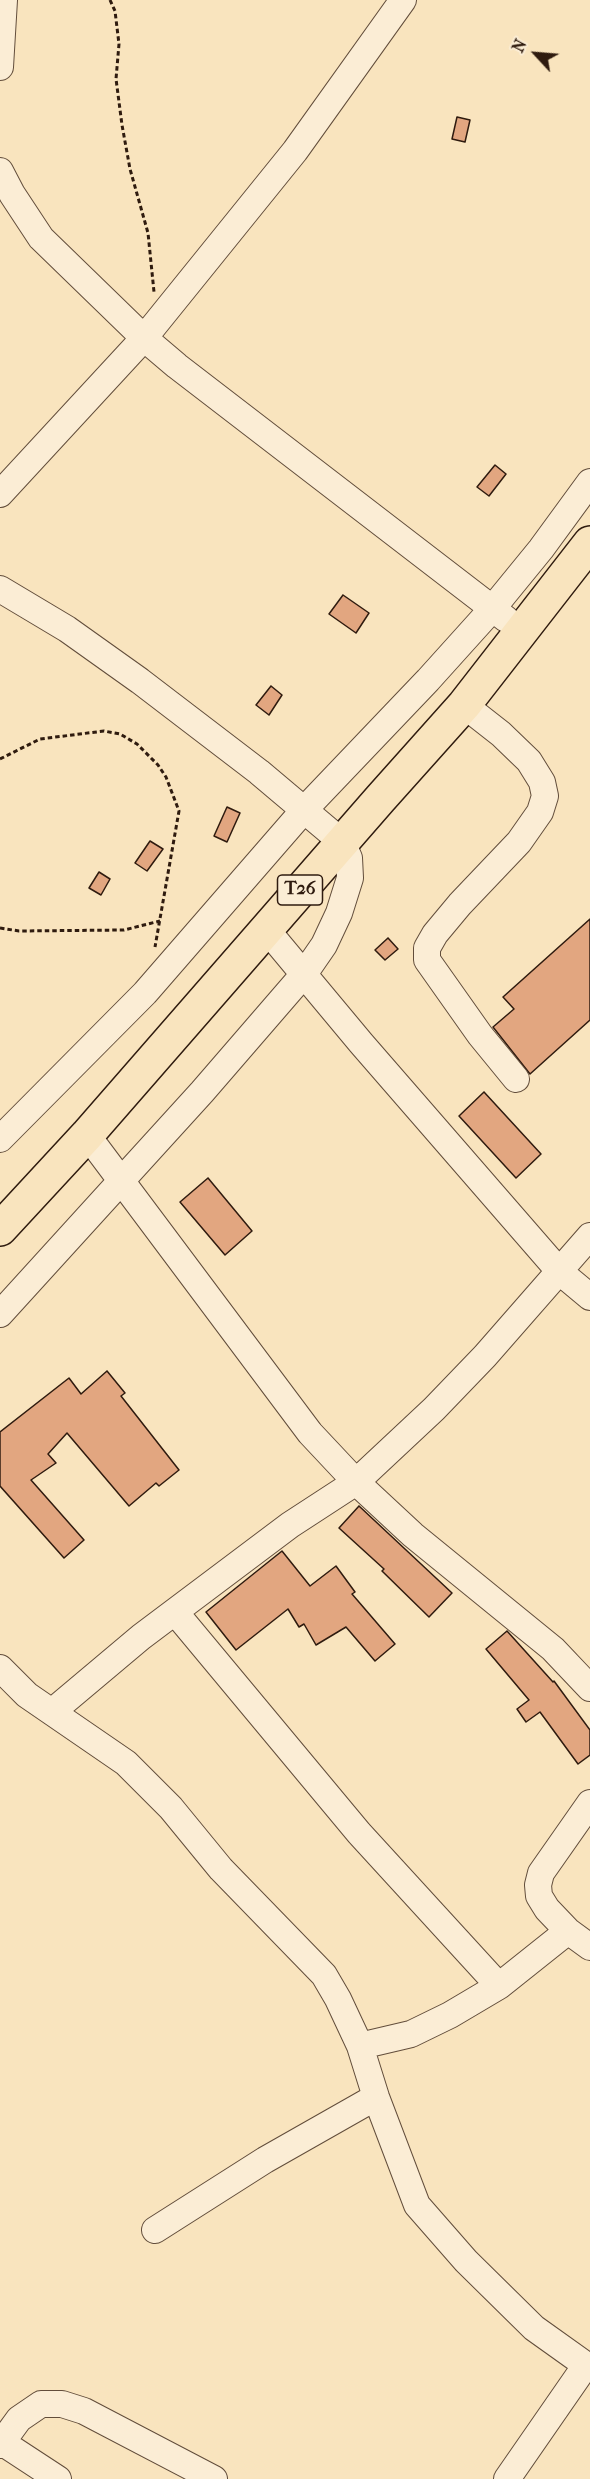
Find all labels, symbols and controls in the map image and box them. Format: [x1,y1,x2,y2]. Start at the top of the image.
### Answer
north arrow [506,24,566,84]
text: N [508,36,531,56]
road number: T26 [278,875,322,905]

